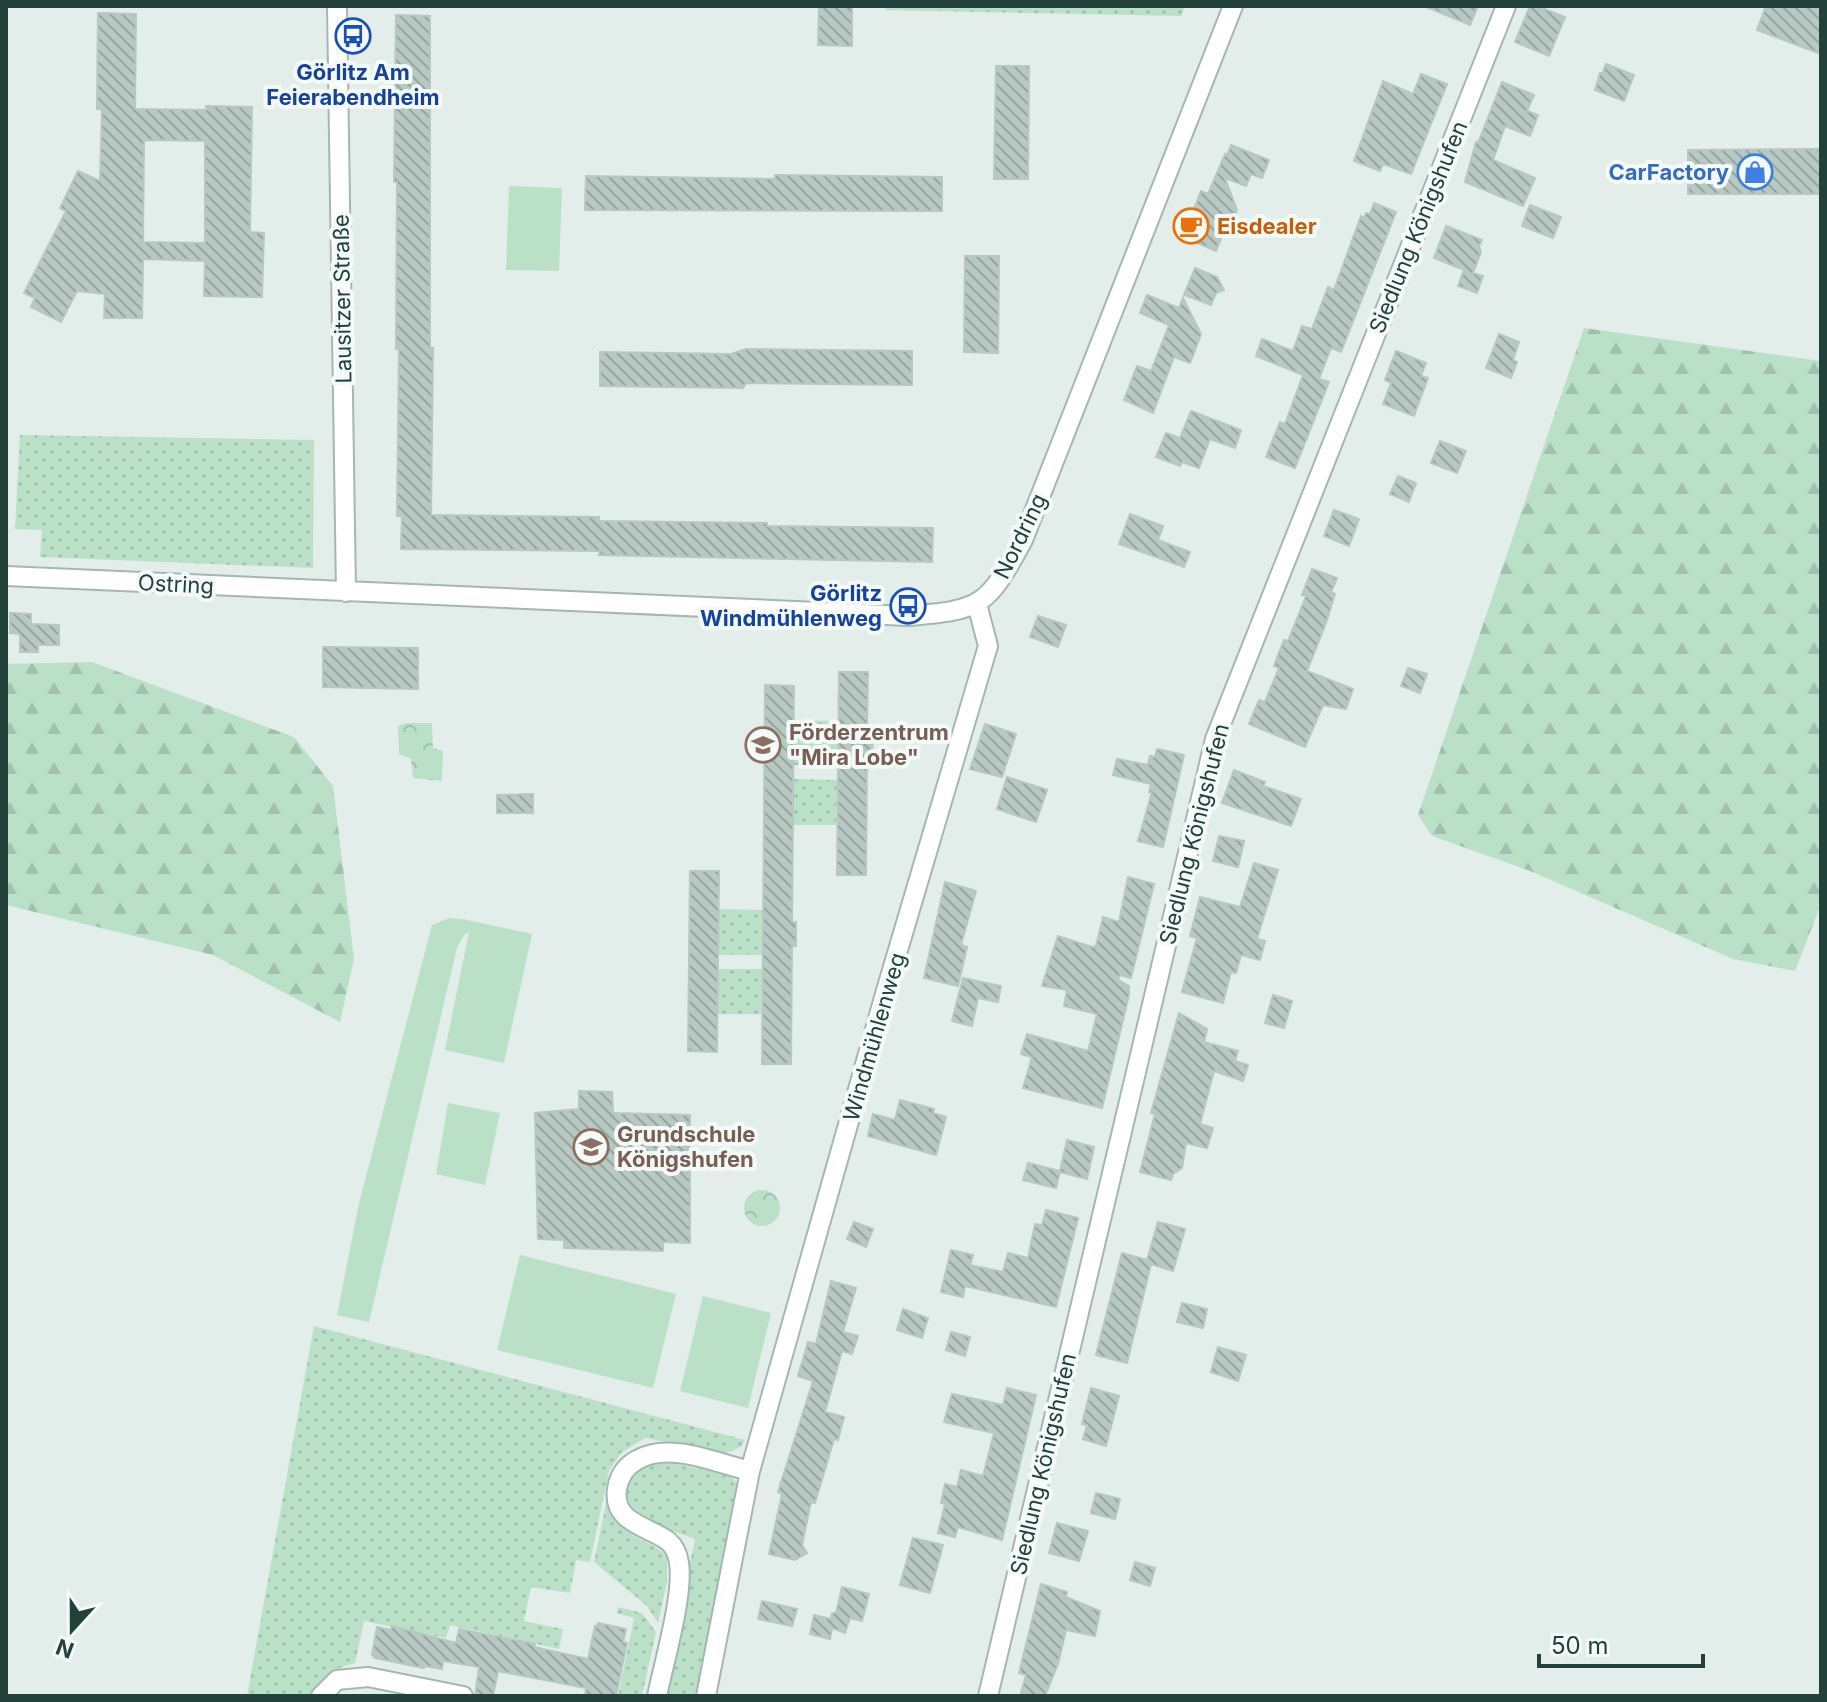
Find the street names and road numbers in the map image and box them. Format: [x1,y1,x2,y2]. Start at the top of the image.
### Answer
street label: Siedlung Königshufen [1363,117,1473,337]
street label: Lausitzer Straße [328,214,356,384]
street label: Nordring [988,489,1052,583]
street label: Ostring [137,569,215,599]
street label: Siedlung Königshufen [1154,721,1234,947]
street label: Windmühlenweg [838,950,910,1124]
street label: Siedlung Königshufen [1005,1351,1081,1577]

